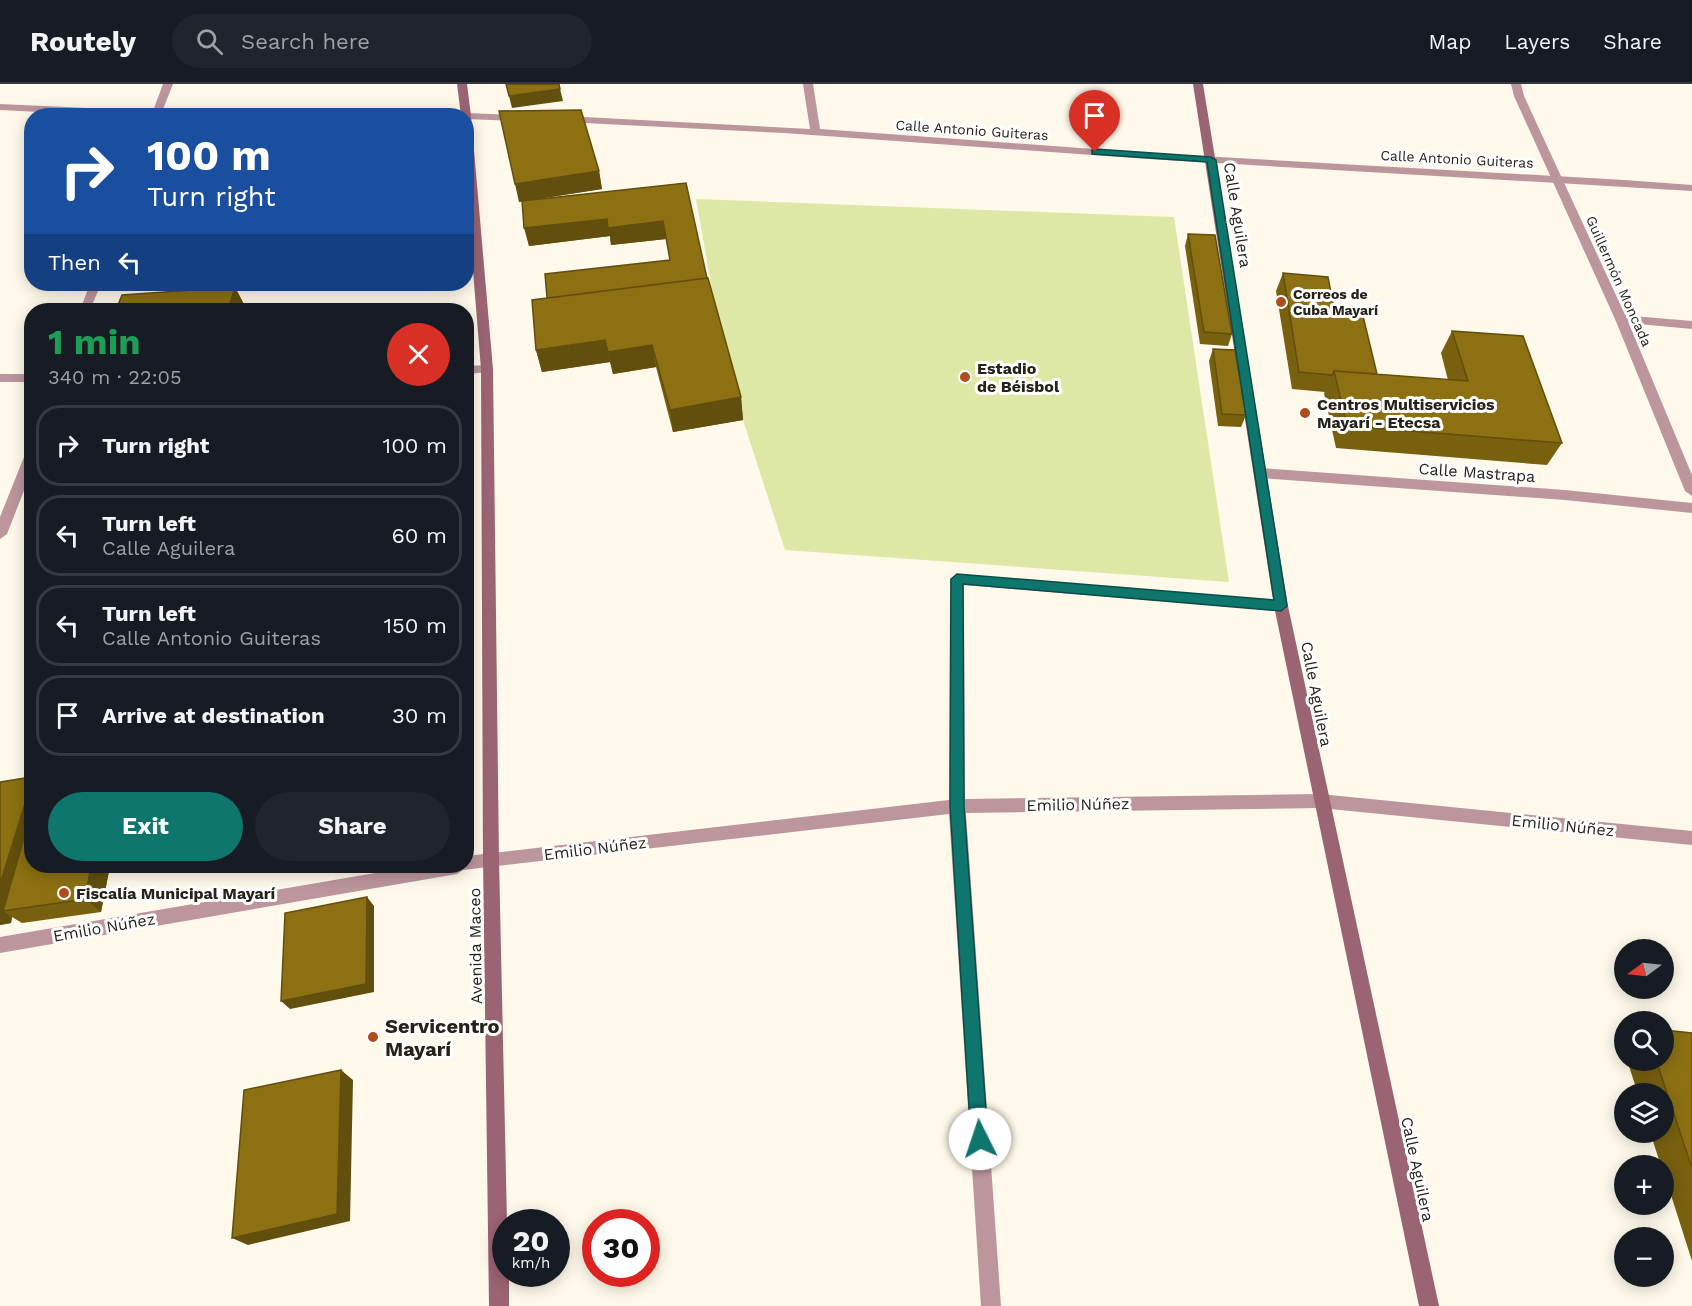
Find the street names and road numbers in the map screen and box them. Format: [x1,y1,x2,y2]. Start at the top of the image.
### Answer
street label: Calle Antonio Guiteras [895,117,1049,143]
street label: Calle Antonio Guiteras [1380,147,1534,171]
street label: Calle Aguilera [1220,161,1255,269]
street label: Guillermón Moncada [1583,213,1655,349]
street label: Calle Mastrapa [1418,459,1536,486]
street label: Calle Aguilera [1297,640,1336,748]
street label: Emilio Núñez [1026,794,1130,815]
street label: Emilio Núñez [1511,811,1615,840]
street label: Emilio Núñez [543,833,647,864]
street label: Avenida Maceo [465,888,486,1004]
street label: Emilio Núñez [52,909,157,946]
street label: Calle Aguilera [1397,1115,1438,1223]

